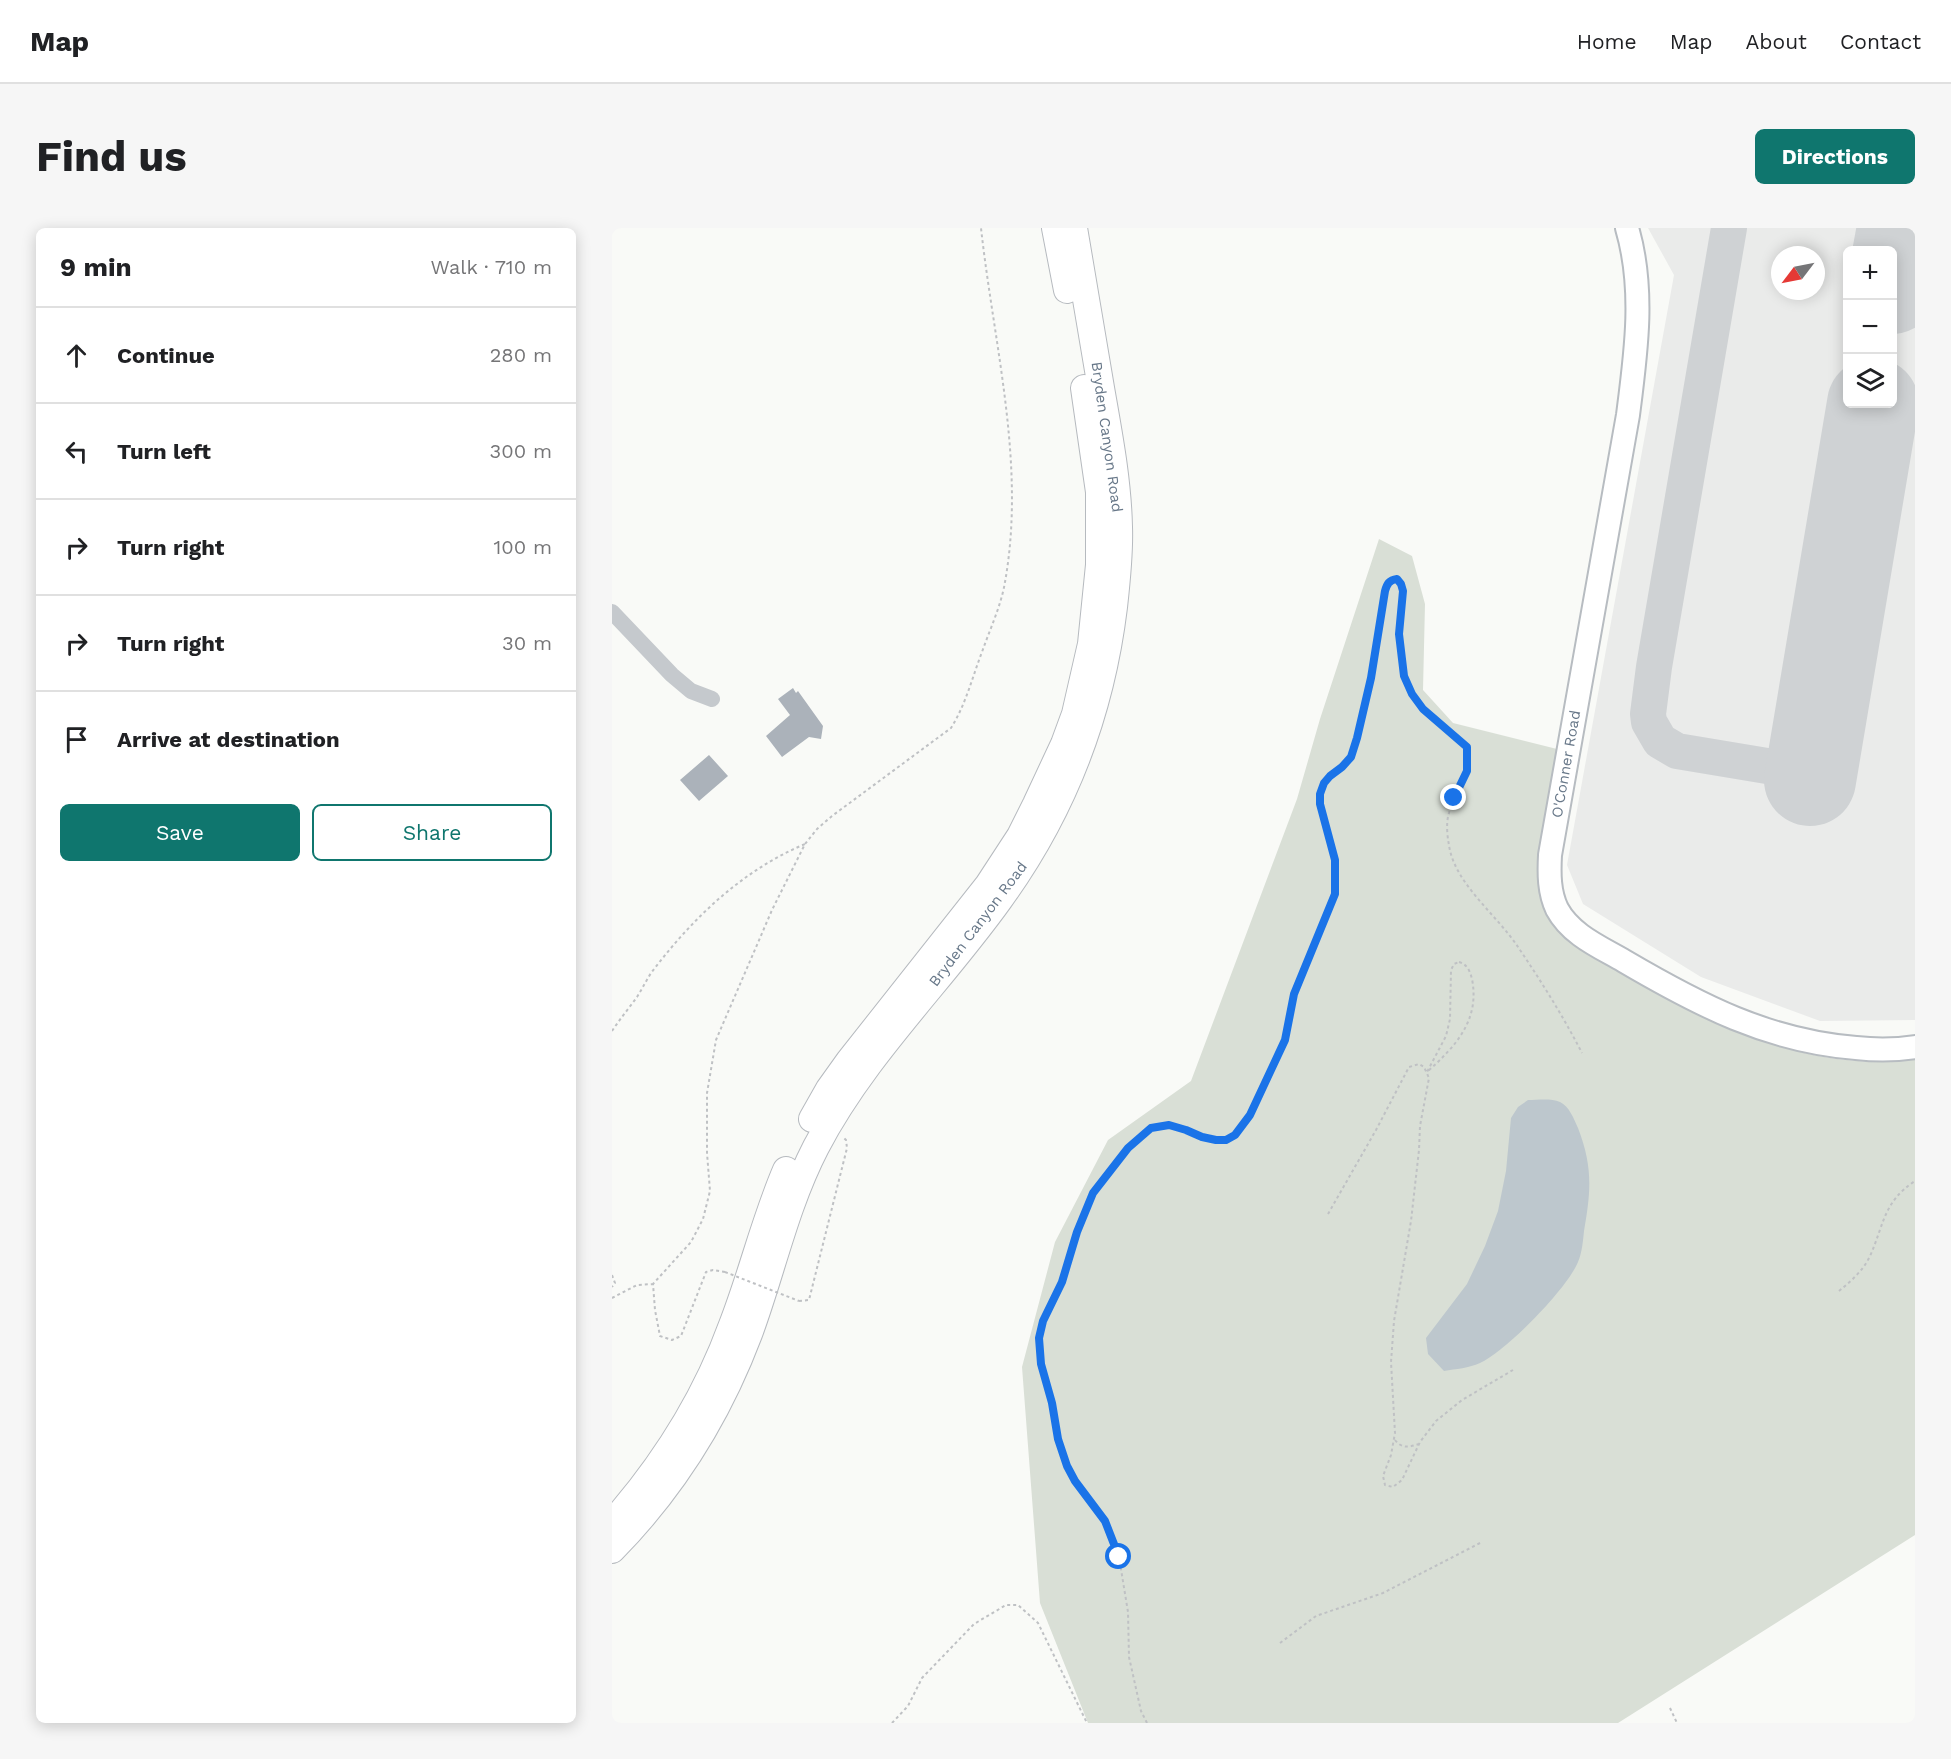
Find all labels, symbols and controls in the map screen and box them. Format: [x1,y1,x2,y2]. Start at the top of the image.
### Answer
text: Map [30,25,89,58]
text: Home [1577,29,1637,54]
text: Map [1670,29,1713,54]
text: About [1746,29,1807,54]
text: Contact [1840,29,1921,54]
button: Directions [1755,129,1915,184]
text: Find us [36,132,187,181]
north arrow [1771,246,1825,300]
map controls [1843,246,1897,408]
button: + [1843,246,1897,300]
text: 9 min [60,252,132,282]
text: Walk · 710 m [431,255,552,279]
button: − [1843,300,1897,354]
icon: ahead [60,339,93,372]
text: Continue [117,343,215,368]
text: 280 m [490,343,552,367]
button: layers [1843,354,1897,408]
street label: Bryden Canyon Road [1088,361,1126,513]
icon: left [60,435,93,468]
text: Turn left [117,439,211,464]
text: 300 m [490,439,552,463]
icon: right [60,531,93,564]
text: Turn right [117,535,224,560]
text: 100 m [493,535,552,559]
icon: right [60,627,93,660]
text: Turn right [117,631,224,656]
text: 30 m [502,631,552,655]
street label: O'Conner Road [1548,709,1584,819]
icon: arrive [60,723,93,756]
text: Arrive at destination [117,727,340,752]
route end [1440,784,1466,810]
button: Save [60,804,300,861]
button: Share [312,804,552,861]
street label: Bryden Canyon Road [925,858,1031,990]
route start [1105,1543,1131,1569]

